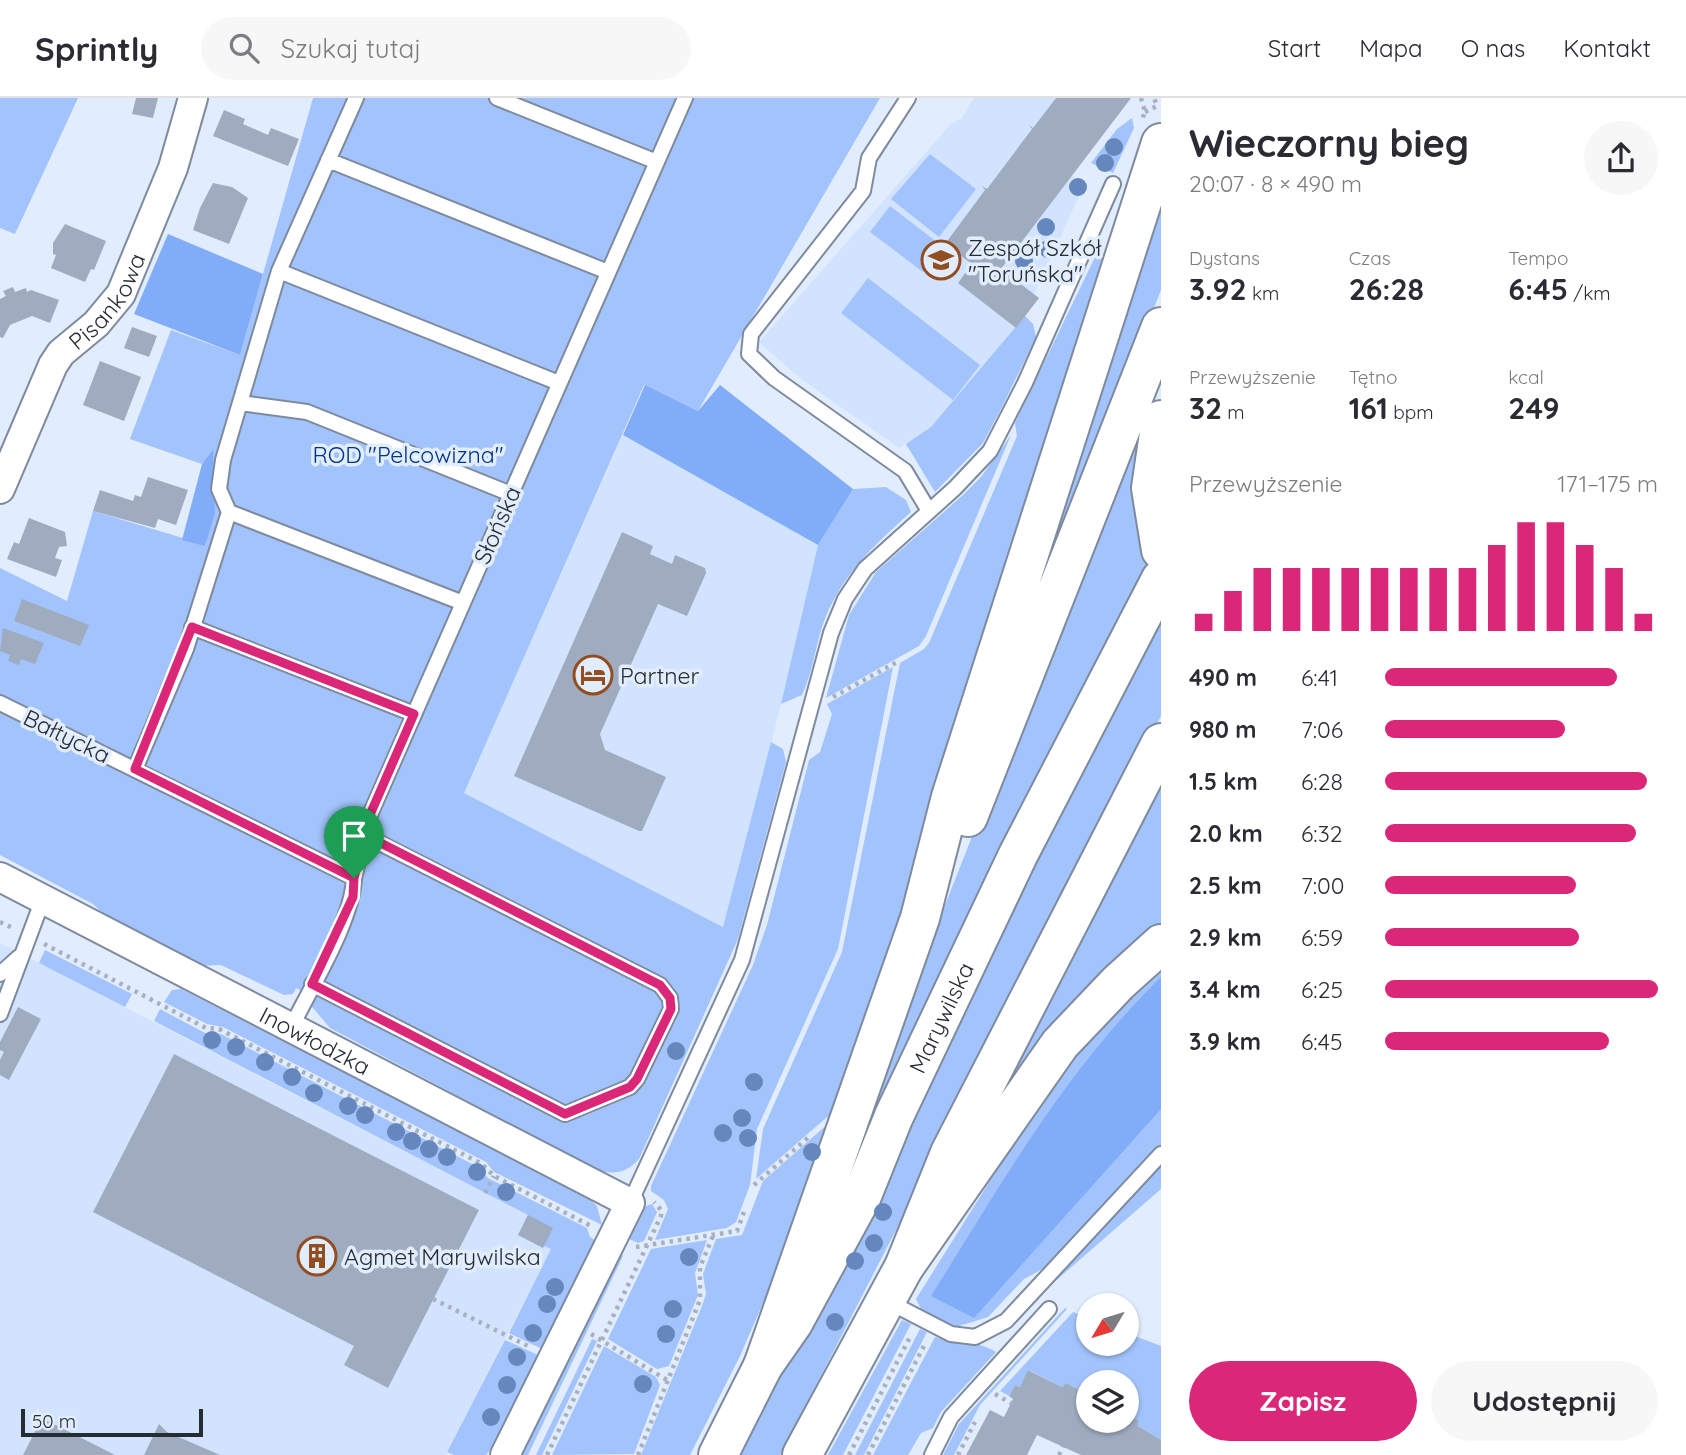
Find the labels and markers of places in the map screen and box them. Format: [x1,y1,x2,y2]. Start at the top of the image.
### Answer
place label: Zespół Szkół "Toruńska" [968,233,1102,288]
school or university icon: Zespół Szkół "Toruńska" [920,239,962,281]
hotel icon: Partner [572,654,614,696]
place label: Partner [620,661,699,690]
pin [324,806,384,878]
building icon: Agmet Marywilska [296,1235,338,1277]
place label: Agmet Marywilska [344,1242,541,1271]

